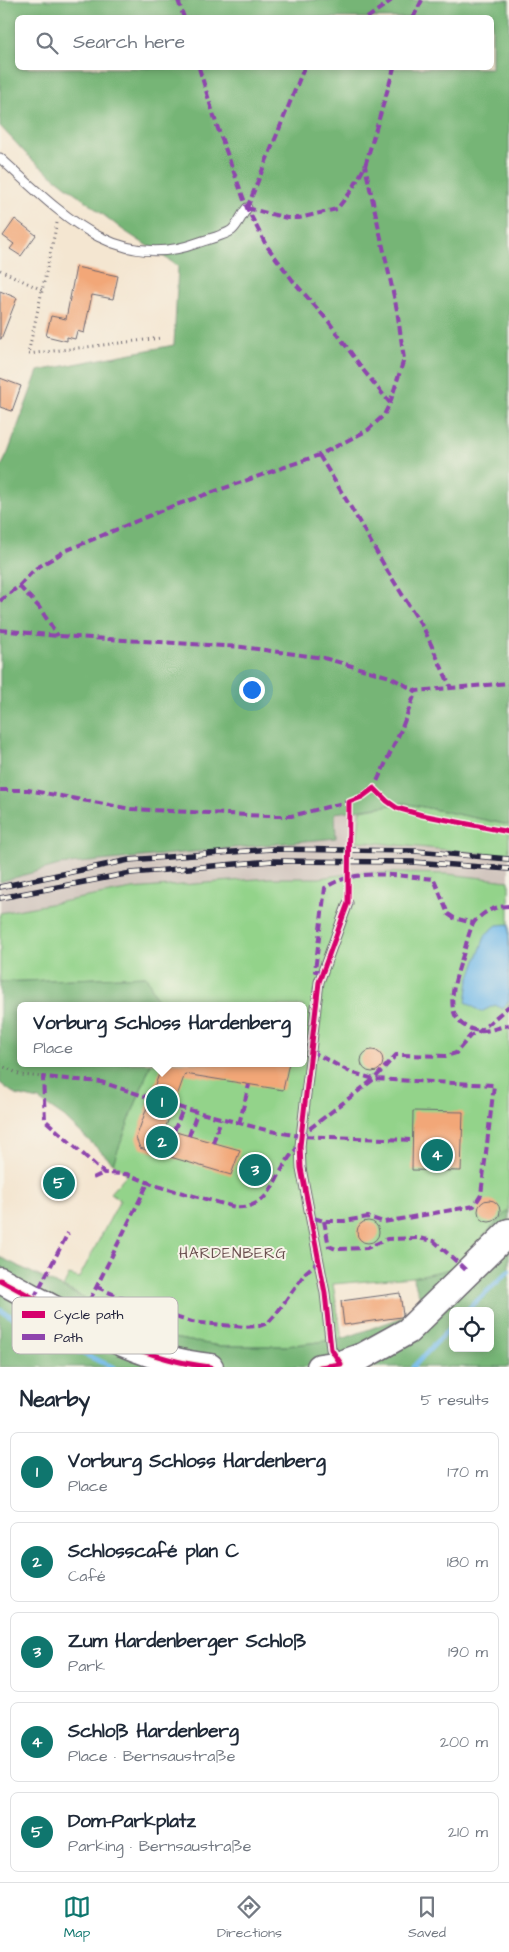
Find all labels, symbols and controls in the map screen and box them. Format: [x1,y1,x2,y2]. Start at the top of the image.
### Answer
search box [15,15,494,70]
icon: search [33,29,61,57]
text: Search here [73,29,185,56]
your location [239,677,265,703]
popup [17,1002,307,1067]
text: Vorburg Schloss Hardenberg [33,1010,291,1037]
text: Place [33,1037,73,1059]
pin: 1 [146,1083,178,1121]
pin: 2 [146,1123,178,1161]
pin: 4 [421,1136,453,1174]
pin: 3 [239,1151,271,1189]
pin: 5 [43,1164,75,1202]
district label: HARDENBERG [179,1243,287,1264]
legend [12,1297,178,1354]
text: Cycle path [54,1305,123,1325]
map controls [449,1307,494,1352]
button: locate [449,1307,494,1352]
text: Path [54,1328,83,1348]
text: Nearby [20,1385,90,1414]
text: 5 results [421,1389,489,1411]
text: Vorburg Schloss Hardenberg [68,1448,326,1475]
text: 1 [36,1461,38,1483]
text: 170 m [447,1461,488,1483]
text: Place [68,1475,108,1497]
text: Schlosscafé plan C [68,1538,239,1565]
text: 2 [32,1551,42,1573]
text: 180 m [447,1551,488,1573]
text: Café [68,1565,106,1587]
text: Zum Hardenberger Schloß [68,1628,307,1655]
text: 3 [33,1641,41,1663]
text: 190 m [448,1641,488,1663]
text: Park [68,1655,105,1677]
text: Schloß Hardenberg [68,1718,239,1745]
text: 4 [32,1731,42,1753]
text: 200 m [440,1731,488,1753]
text: Place · Bernsaustraße [68,1745,235,1767]
text: Dom-Parkplatz [68,1808,196,1835]
text: 5 [31,1821,43,1843]
text: 210 m [448,1821,488,1843]
text: Parking · Bernsaustraße [68,1835,251,1857]
tab: Map [63,1893,91,1943]
tab: Directions [217,1893,282,1943]
tab: Saved [408,1893,446,1943]

